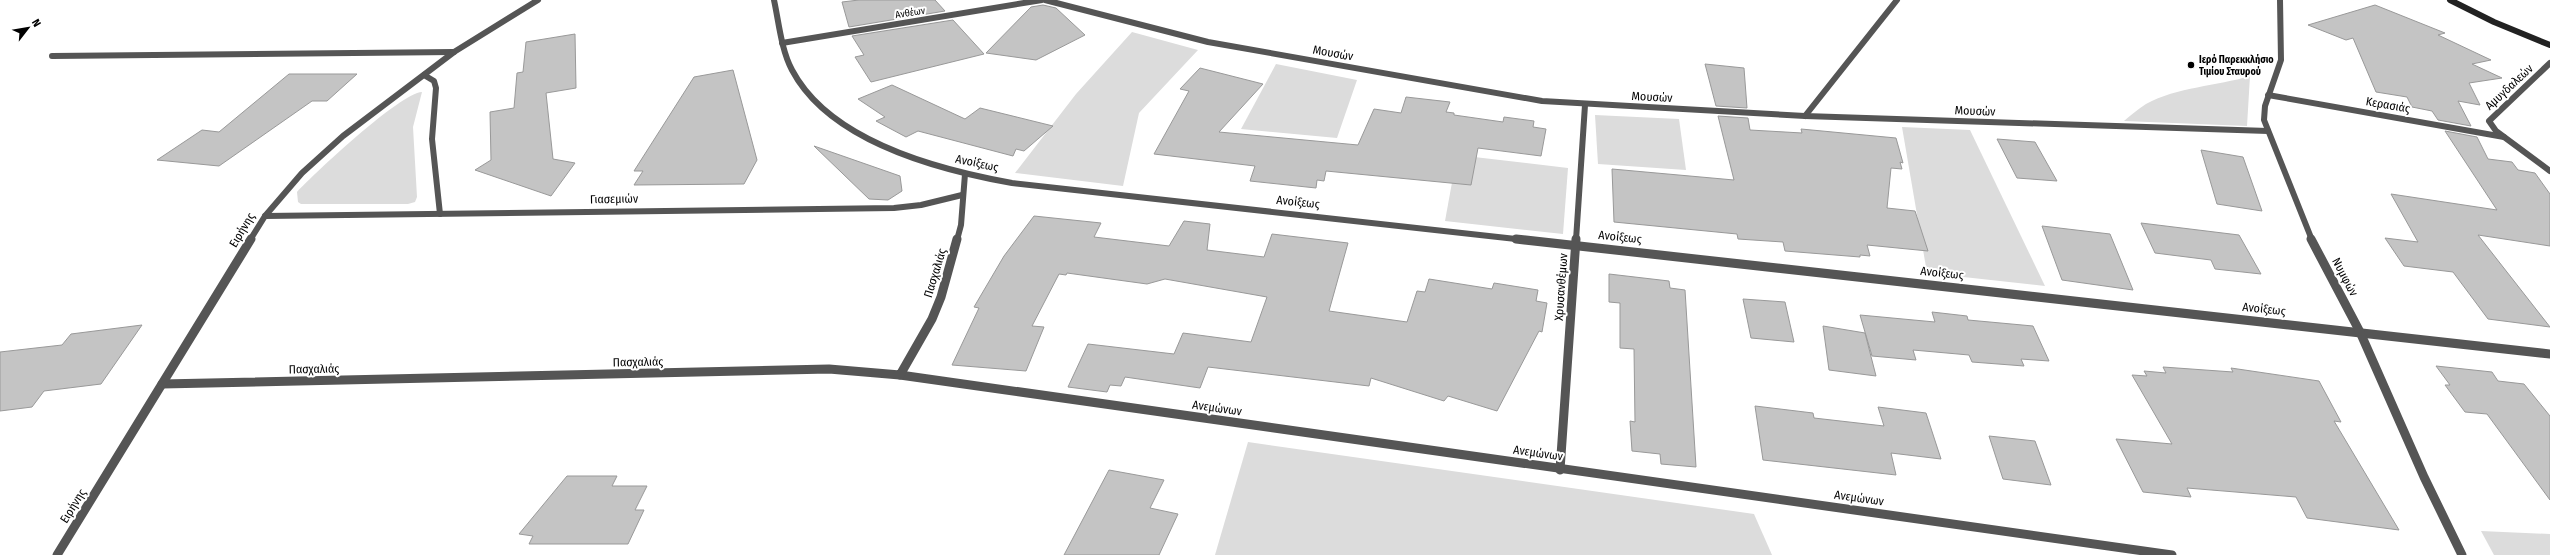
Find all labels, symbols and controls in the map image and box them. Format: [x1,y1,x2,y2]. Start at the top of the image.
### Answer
street label: Ανθέων [894,4,927,21]
north arrow [8,8,48,48]
text: N [29,17,43,29]
street label: Μουσών [1312,43,1355,64]
place label: Ιερό Παρεκκλήσιο Τιμίου Σταυρού [2199,53,2274,78]
marker: Ιερό Παρεκκλήσιο Τιμίου Σταυρού [2186,60,2196,70]
street label: Αμυγδαλεών [2482,61,2536,113]
street label: Μουσών [1631,89,1674,105]
street label: Κερασιάς [2365,94,2411,116]
street label: Μουσών [1954,103,1996,119]
street label: Ανοίξεως [954,152,1000,174]
street label: Γιασεμιών [590,192,639,206]
street label: Ανοίξεως [1276,193,1320,211]
street label: Ειρήνης [226,210,258,250]
street label: Ανοίξεως [1598,228,1642,246]
street label: Πασχαλιάς [921,247,949,299]
street label: Χρυσανθέμων [1552,252,1570,321]
street label: Νυμφών [2329,255,2361,299]
street label: Ανοίξεως [1920,264,1964,282]
street label: Ανοίξεως [2242,300,2286,318]
street label: Πασχαλιάς [613,355,663,369]
street label: Πασχαλιάς [289,362,339,376]
street label: Ανεμώνων [1191,398,1243,419]
street label: Ανεμώνων [1512,443,1564,464]
street label: Ειρήνης [57,486,89,526]
street label: Ανεμώνων [1833,488,1885,509]

